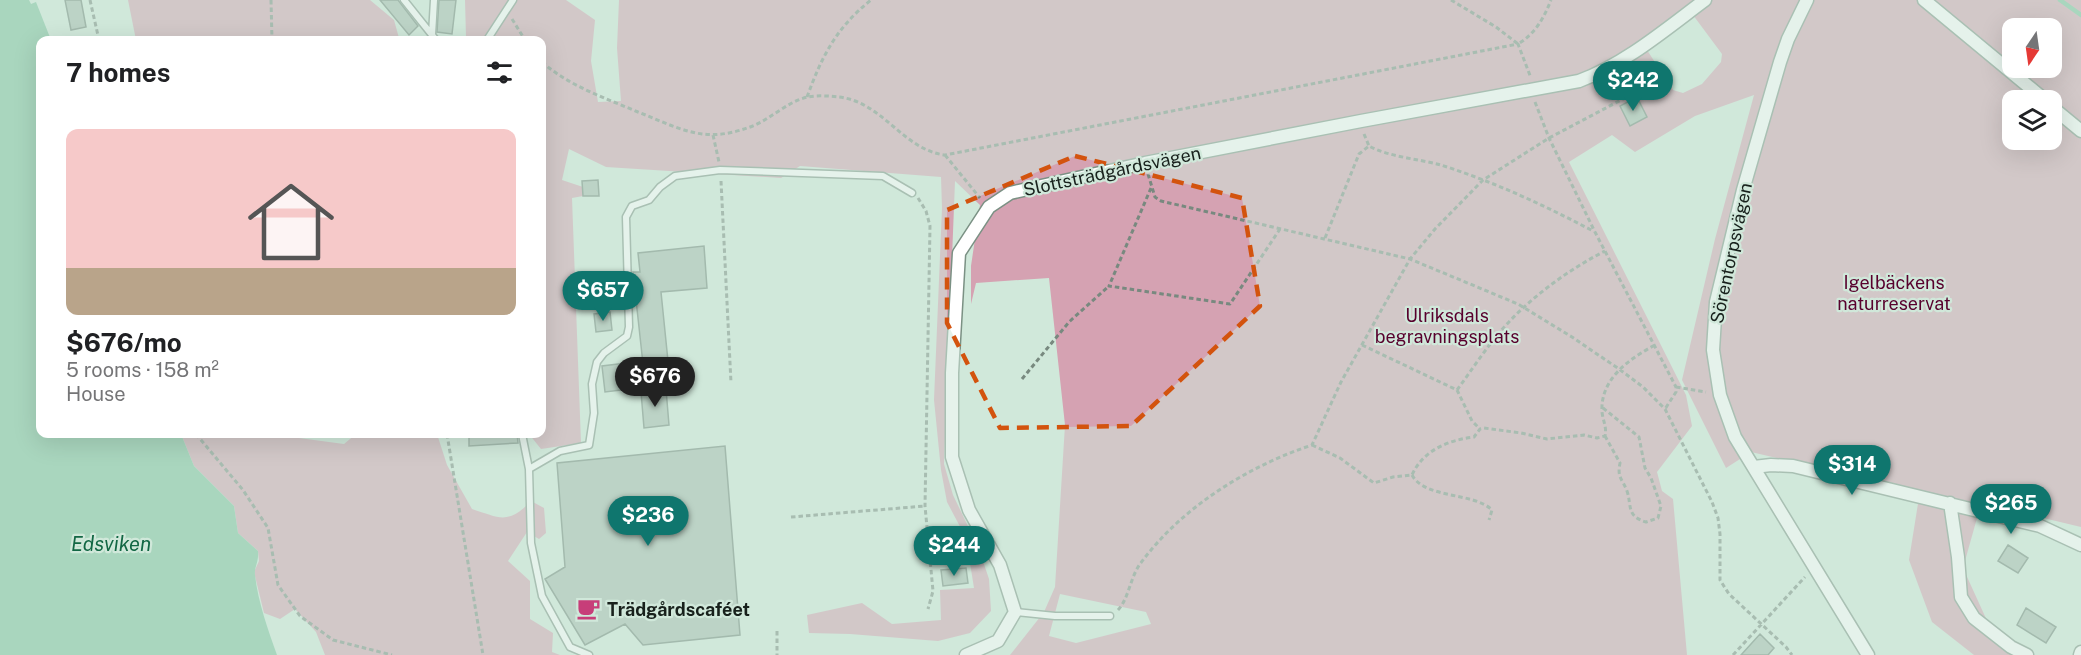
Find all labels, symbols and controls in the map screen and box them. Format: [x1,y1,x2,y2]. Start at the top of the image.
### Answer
north arrow [2002,18,2062,78]
map controls [2002,18,2062,150]
icon: filters [483,56,516,89]
text: 7 homes [66,57,170,88]
pin: $242 [1597,61,1669,112]
text: $242 [1607,68,1659,92]
button: layers [2002,90,2062,150]
street label: Slottsträdgårdsvägen [1021,142,1203,200]
icon: home [237,168,345,276]
street label: Sörentorpsvägen [1706,181,1756,325]
pin: $657 [567,271,639,322]
park label: Igelbäckens naturreservat [1837,272,1951,314]
text: $657 [577,278,629,302]
park label: Ulriksdals begravningsplats [1375,305,1519,347]
text: $676/mo [66,327,182,358]
pin: $676 [619,357,691,408]
text: 5 rooms · 158 m² [66,358,219,382]
text: $676 [629,364,681,388]
text: House [66,382,126,406]
pin: $314 [1816,445,1888,496]
text: $314 [1828,452,1876,476]
pin: $265 [1975,484,2047,535]
text: $265 [1984,491,2038,515]
pin: $236 [612,496,684,547]
text: $236 [622,503,674,527]
pin: $244 [918,526,990,577]
water label: Edsviken [71,532,151,556]
text: $244 [928,533,980,557]
cafe icon: Trädgårdscaféet [576,596,602,622]
place label: Trädgårdscaféet [607,599,750,620]

